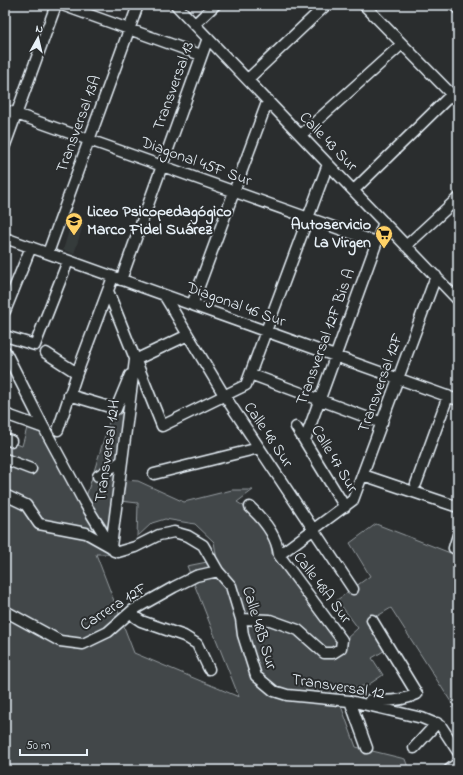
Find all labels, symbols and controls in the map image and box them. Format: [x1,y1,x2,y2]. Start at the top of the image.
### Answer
north arrow [18,18,58,58]
text: N [34,21,44,38]
street label: Transversal 13 [147,38,201,134]
street label: Transversal 13A [50,72,108,176]
street label: Calle 43 Sur [293,107,363,178]
street label: Diagonal 45F Sur [136,130,255,193]
place label: Liceo Psicopedagógico Marco Fidel Suárez [87,200,232,242]
school or university icon: Liceo Psicopedagógico Marco Fidel Suárez [64,211,84,236]
place label: Autoservicio La Virgen [291,213,371,256]
supermarket icon: Autoservicio La Virgen [374,224,394,249]
street label: Transversal 12F Bis A [290,265,362,409]
street label: Diagonal 46 Sur [182,276,289,334]
street label: Transversal 12F [352,329,410,436]
street label: Calle 48 Sur [237,397,299,473]
street label: Transversal 12H [89,398,127,504]
street label: Calle 47 Sur [304,420,364,498]
street label: Calle 48A Sur [287,547,357,629]
street label: Carrera 12F [76,576,153,637]
street label: Calle 48B Sur [235,584,283,673]
street label: Transversal 12 [290,668,386,706]
scale bar [20,731,87,757]
text: 50 m [26,737,50,755]

